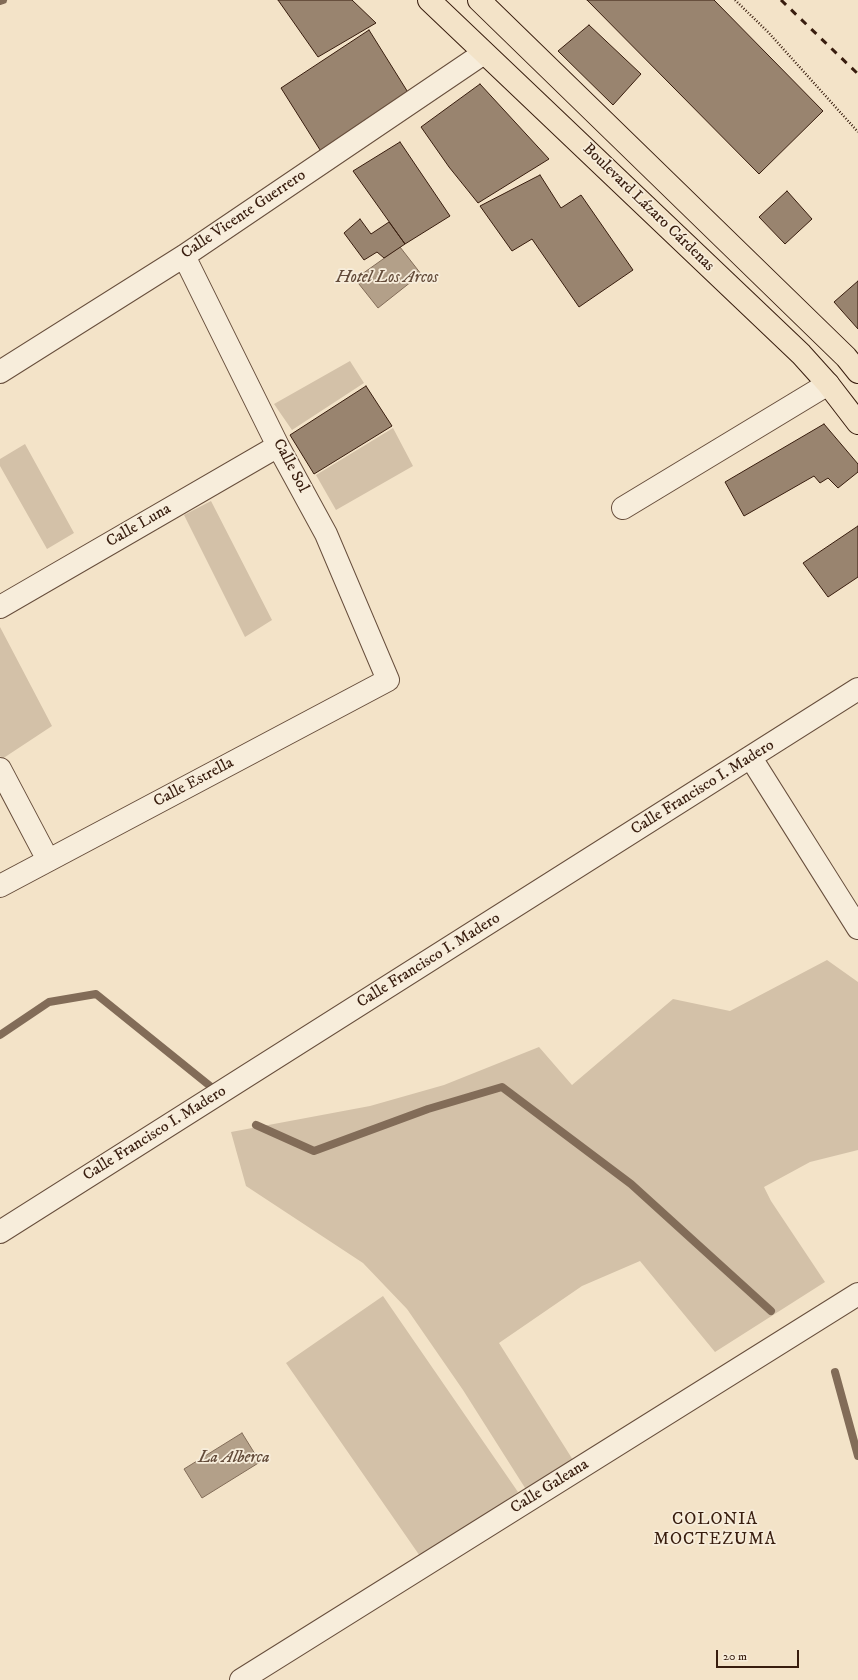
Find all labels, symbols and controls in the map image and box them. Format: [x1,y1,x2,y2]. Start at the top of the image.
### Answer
street label: Boulevard Lázaro Cárdenas [578,140,718,276]
street label: Calle Vicente Guerrero [178,166,310,264]
water label: Hotel Los Arcos [336,268,438,288]
street label: Calle Sol [268,436,312,496]
street label: Calle Luna [103,500,175,552]
street label: Calle Francisco I. Madero [628,736,778,840]
street label: Calle Estrella [151,754,237,812]
street label: Calle Francisco I. Madero [354,909,504,1013]
street label: Calle Francisco I. Madero [80,1082,230,1186]
water label: La Alberca [198,1448,270,1468]
street label: Calle Galeana [507,1455,593,1519]
district label: COLONIA MOCTEZUMA [654,1510,776,1550]
scale bar [718,1642,801,1668]
text: 20 m [723,1649,747,1664]

